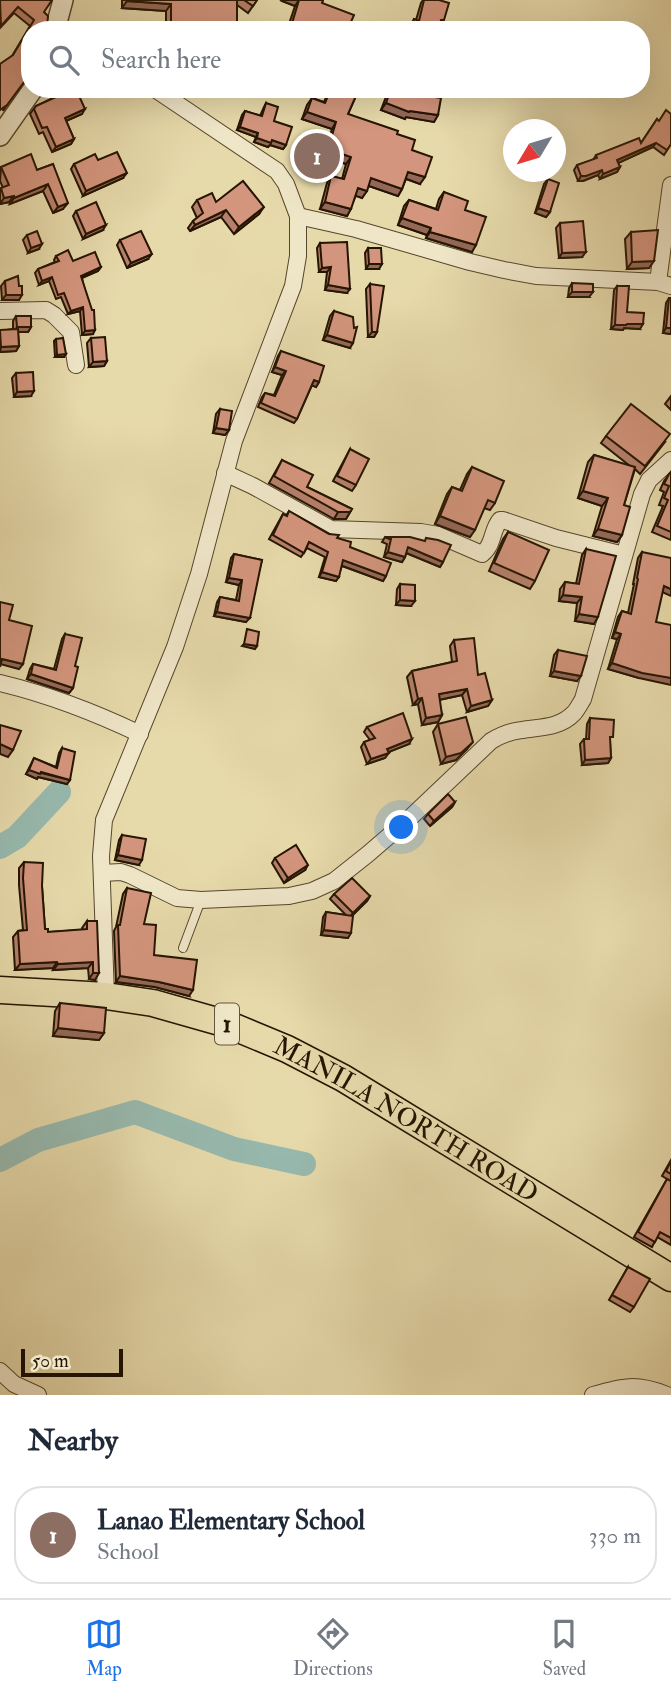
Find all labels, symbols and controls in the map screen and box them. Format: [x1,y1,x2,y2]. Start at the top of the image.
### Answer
search box [21,21,650,98]
icon: search [45,41,83,79]
text: Search here [101,44,221,76]
north arrow [503,119,566,182]
pin: 1 [294,130,340,182]
your location [384,810,418,844]
road number: 1 [215,1004,239,1044]
street label: MANILA NORTH ROAD [268,1030,544,1210]
scale bar [21,1346,122,1378]
text: 50 m [32,1349,69,1373]
text: Nearby [28,1422,118,1459]
text: Lanao Elementary School [97,1505,365,1537]
text: 1 [49,1521,57,1550]
text: 330 m [589,1521,641,1550]
text: School [97,1537,159,1566]
tab: Map [85,1615,123,1681]
tab: Directions [293,1615,373,1681]
tab: Saved [543,1615,586,1681]

